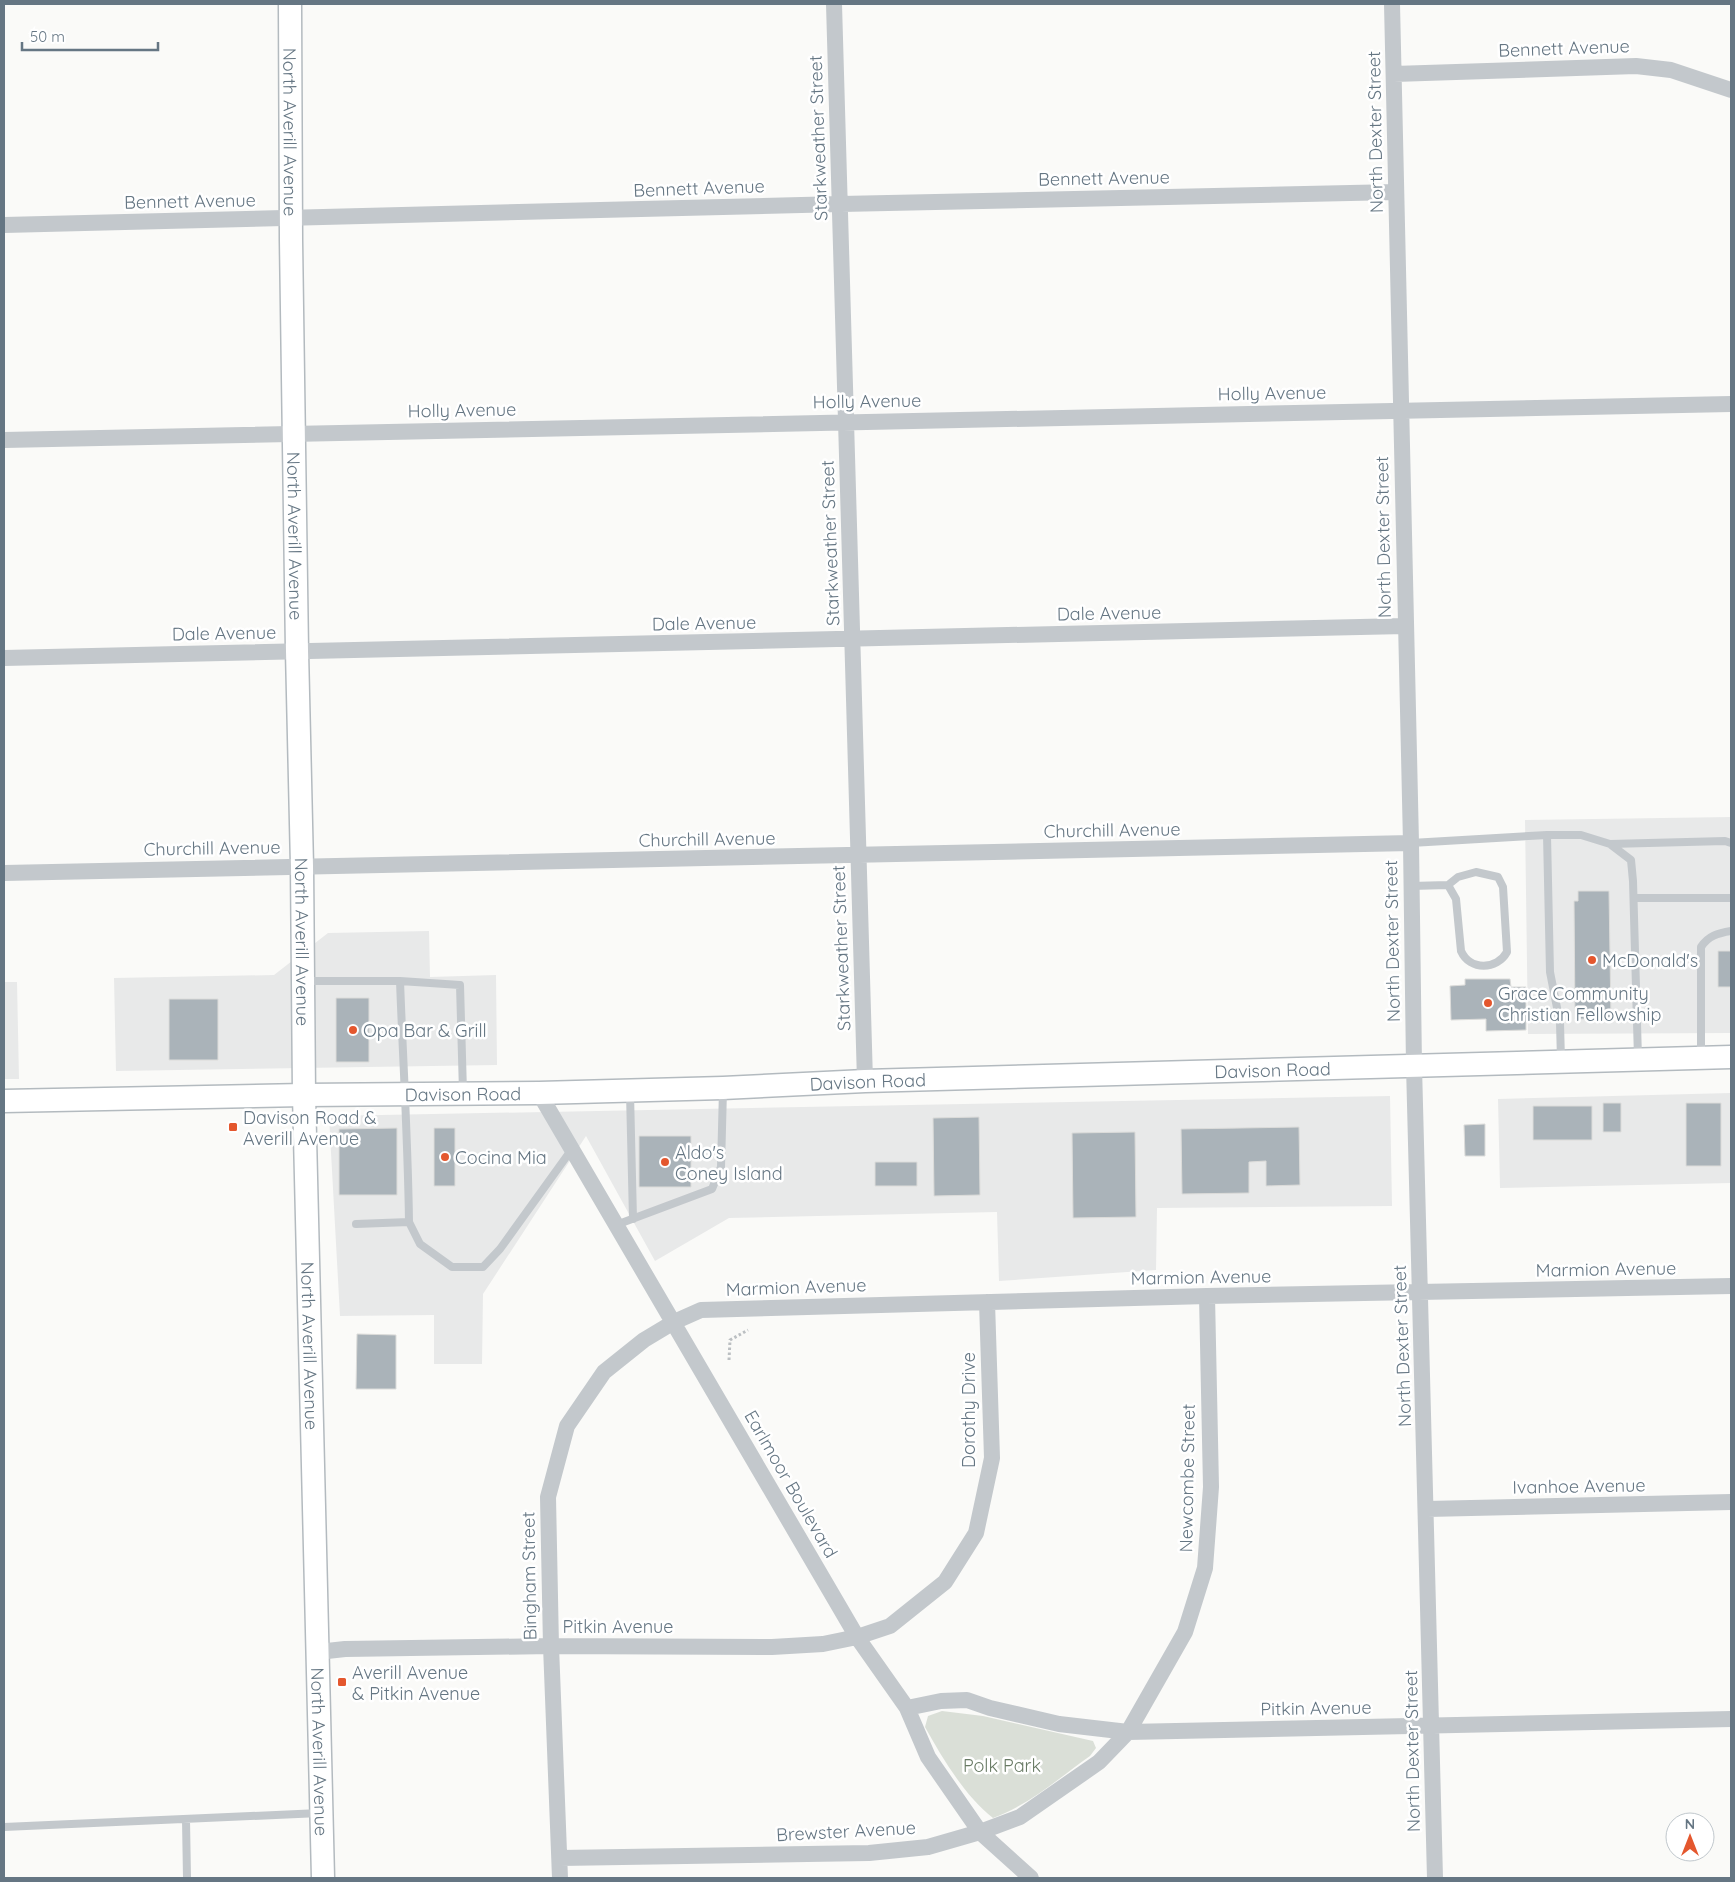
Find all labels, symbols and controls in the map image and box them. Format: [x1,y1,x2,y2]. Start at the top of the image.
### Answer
scale bar [22,20,159,52]
text: 50 m [30,27,65,46]
street label: Bennett Avenue [1498,34,1630,62]
street label: North Averill Avenue [279,48,302,216]
street label: North Dexter Street [1362,51,1388,213]
street label: Starkweather Street [804,55,832,221]
street label: Bennett Avenue [1038,165,1170,191]
street label: Bennett Avenue [633,174,765,202]
street label: Bennett Avenue [124,188,256,214]
street label: Holly Avenue [1218,381,1326,405]
street label: Holly Avenue [813,389,921,413]
street label: Holly Avenue [408,398,516,422]
street label: North Averill Avenue [283,452,308,620]
street label: North Dexter Street [1370,456,1396,618]
street label: Starkweather Street [816,460,844,626]
street label: Dale Avenue [1057,601,1161,625]
street label: Dale Avenue [652,611,756,635]
street label: Dale Avenue [172,621,276,645]
street label: Churchill Avenue [1043,817,1181,843]
street label: Churchill Avenue [638,826,776,852]
street label: Churchill Avenue [143,835,281,861]
street label: North Averill Avenue [290,857,315,1026]
street label: North Dexter Street [1379,860,1405,1022]
street label: Starkweather Street [827,865,855,1031]
place label: McDonald's [1602,949,1698,972]
marker: McDonald's [1586,954,1598,966]
place label: Grace Community Christian Fellowship [1498,982,1661,1026]
marker: Grace Community Christian Fellowship [1482,997,1494,1009]
place label: Opa Bar & Grill [363,1019,487,1042]
marker: Opa Bar & Grill [347,1024,359,1036]
street label: Davison Road [1214,1057,1331,1083]
street label: Davison Road [809,1068,926,1095]
street label: Davison Road [405,1082,521,1106]
place label: Davison Road & Averill Avenue [243,1106,376,1150]
marker: Davison Road & Averill Avenue [227,1121,239,1133]
place label: Aldo's Coney Island [675,1141,783,1185]
place label: Cocina Mia [455,1146,547,1169]
marker: Cocina Mia [439,1151,451,1163]
marker: Aldo's Coney Island [659,1156,671,1168]
street label: Marmion Avenue [1535,1256,1677,1282]
street label: North Averill Avenue [297,1261,324,1430]
street label: Marmion Avenue [1130,1264,1272,1290]
street label: North Dexter Street [1388,1265,1416,1427]
street label: Marmion Avenue [725,1273,867,1301]
street label: Dorothy Drive [957,1352,980,1468]
street label: Newcombe Street [1174,1404,1200,1552]
street label: Earlmoor Boulevard [739,1406,843,1562]
street label: Ivanhoe Avenue [1512,1473,1646,1499]
street label: Bingham Street [516,1511,542,1641]
street label: Pitkin Avenue [562,1615,674,1638]
place label: Averill Avenue & Pitkin Avenue [352,1661,480,1705]
street label: North Averill Avenue [306,1667,333,1836]
street label: North Dexter Street [1399,1670,1425,1832]
marker: Averill Avenue & Pitkin Avenue [336,1676,348,1688]
street label: Pitkin Avenue [1260,1696,1372,1720]
park label: Polk Park [963,1754,1041,1777]
north arrow [1665,1812,1715,1862]
text: N [1685,1815,1695,1833]
street label: Brewster Avenue [776,1816,916,1846]

